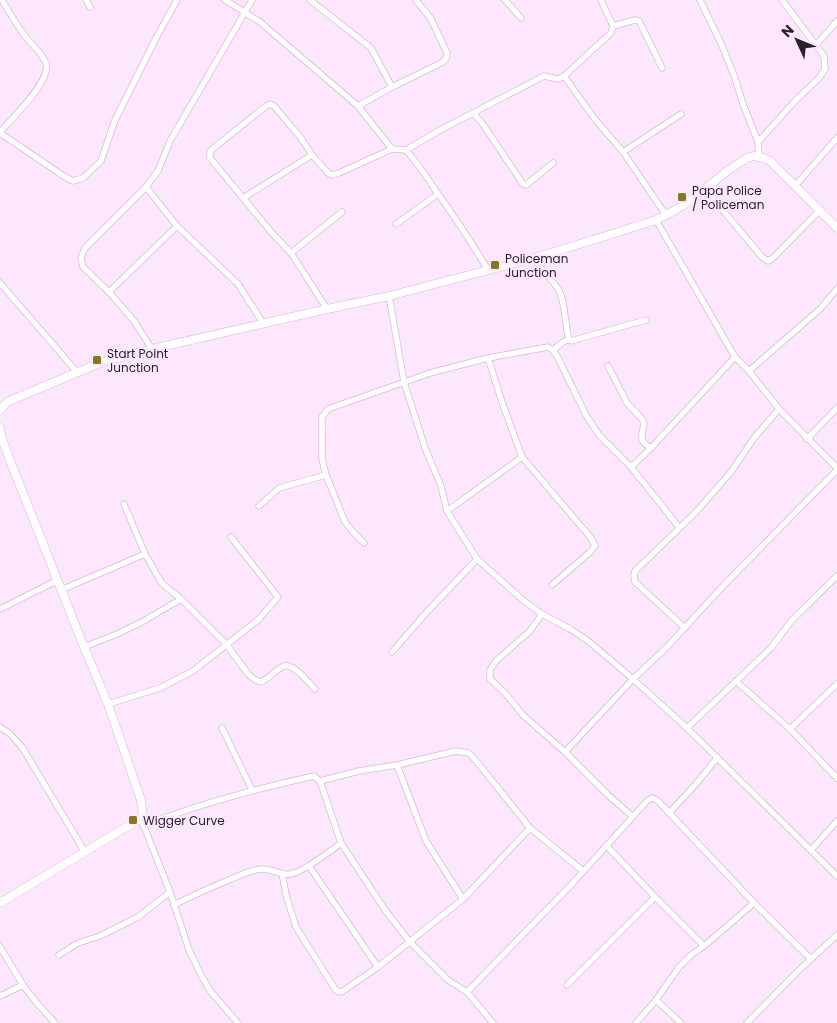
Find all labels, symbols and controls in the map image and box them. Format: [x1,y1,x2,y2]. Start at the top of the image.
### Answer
north arrow [772,15,822,65]
text: N [777,20,798,42]
place label: Papa Police / Policeman [692,182,764,213]
marker: Papa Police / Policeman [676,191,688,203]
place label: Policeman Junction [505,250,568,281]
marker: Policeman Junction [489,259,501,271]
place label: Start Point Junction [107,345,168,376]
marker: Start Point Junction [91,354,103,366]
place label: Wigger Curve [143,812,225,829]
marker: Wigger Curve [127,814,139,826]

